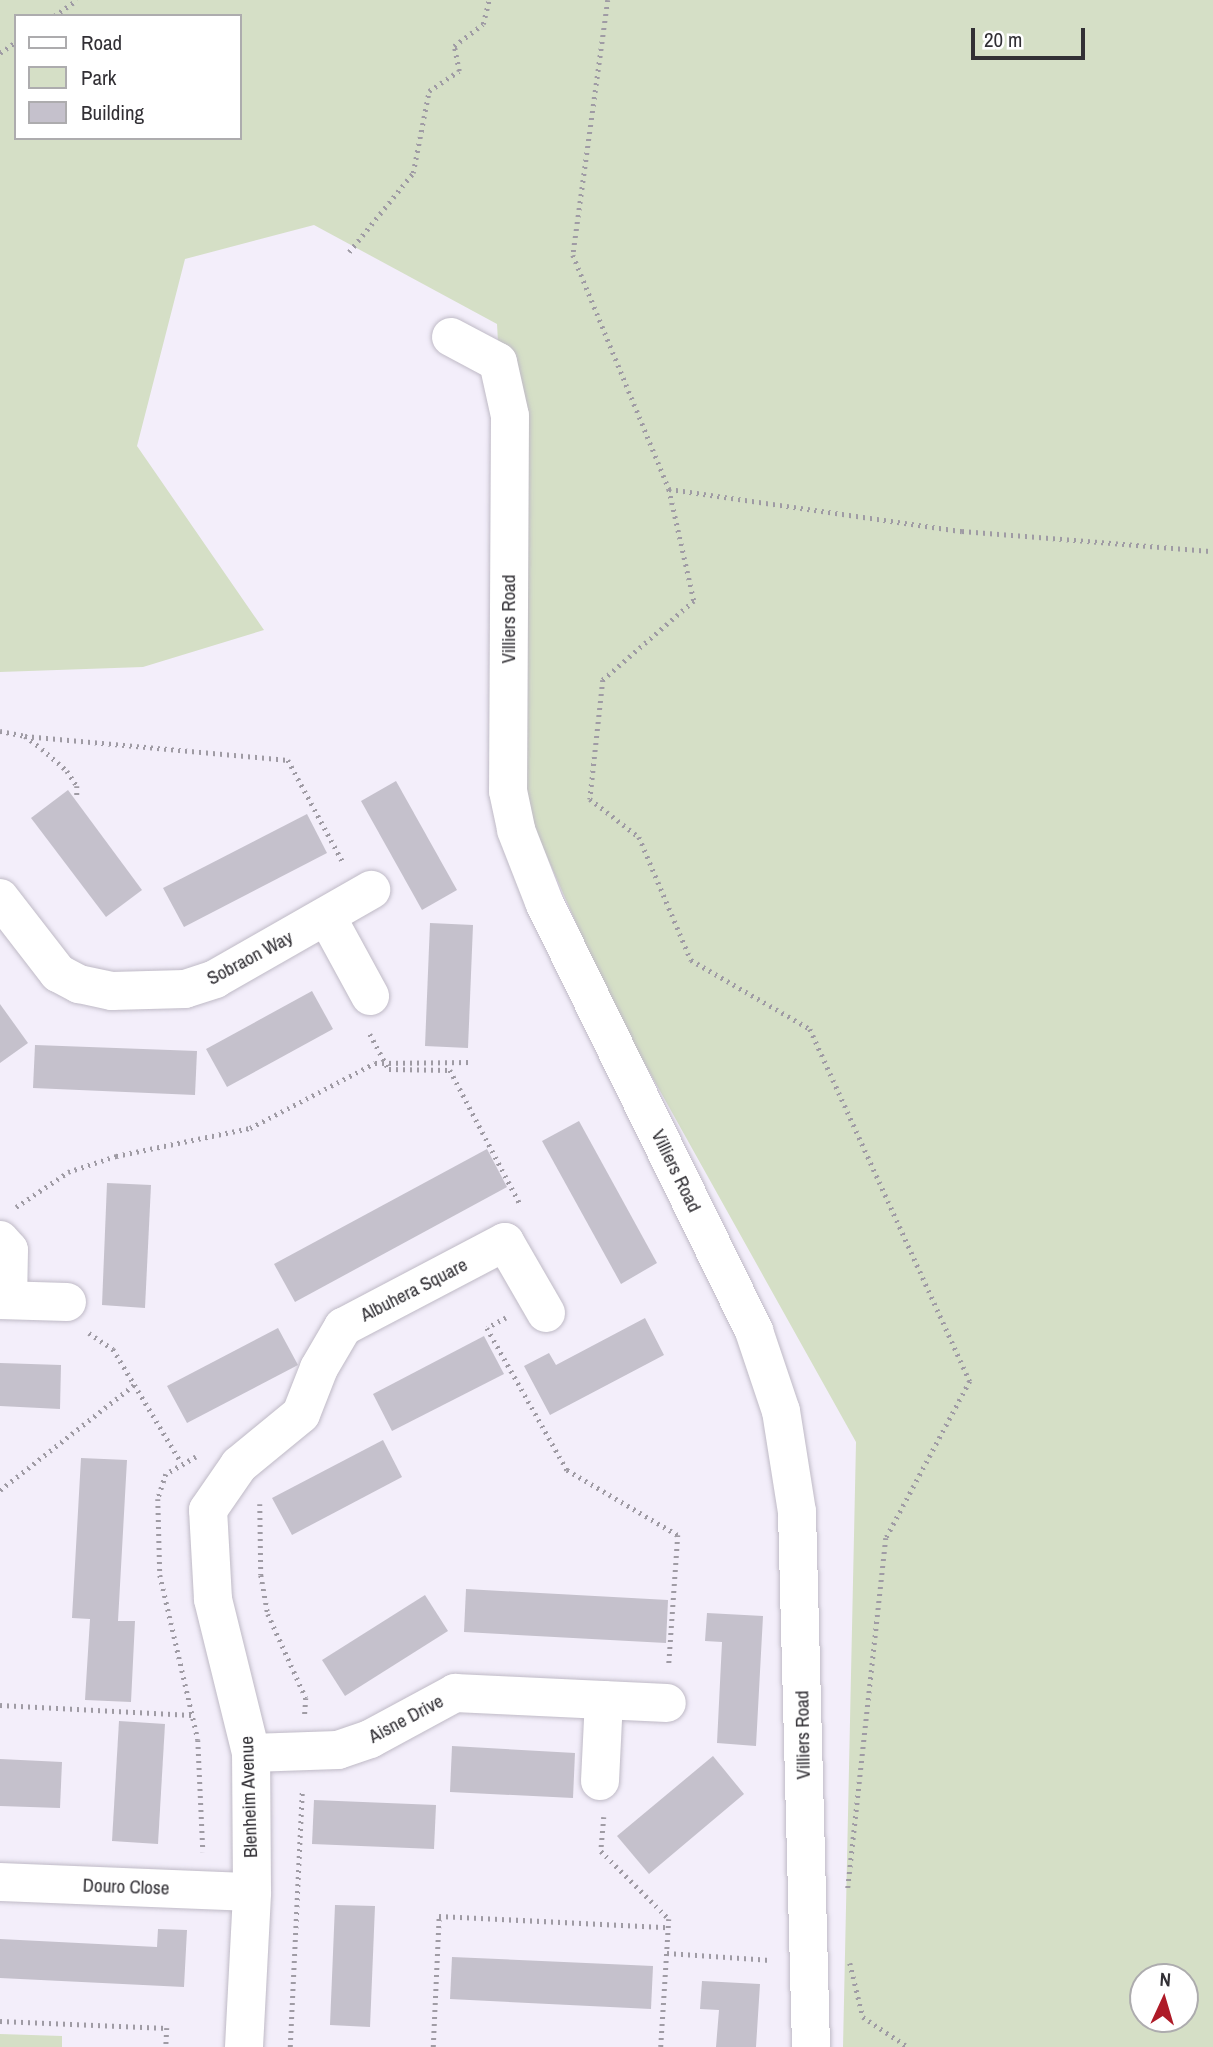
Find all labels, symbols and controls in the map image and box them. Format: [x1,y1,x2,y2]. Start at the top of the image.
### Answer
legend [14,14,242,140]
scale bar [975,14,1089,58]
text: 20 m [984,25,1022,54]
text: Road [81,28,122,57]
text: Park [81,63,116,92]
text: Building [81,98,144,127]
street label: Villiers Road [498,575,520,663]
street label: Sobraon Way [203,926,297,990]
street label: Villiers Road [646,1126,706,1216]
street label: Albuhera Square [357,1253,471,1327]
street label: Aisne Drive [365,1690,447,1748]
street label: Villiers Road [791,1690,815,1780]
street label: Blenheim Avenue [235,1735,263,1859]
street label: Douro Close [82,1874,170,1900]
north arrow [1129,1963,1199,2033]
text: N [1159,1966,1172,1992]

